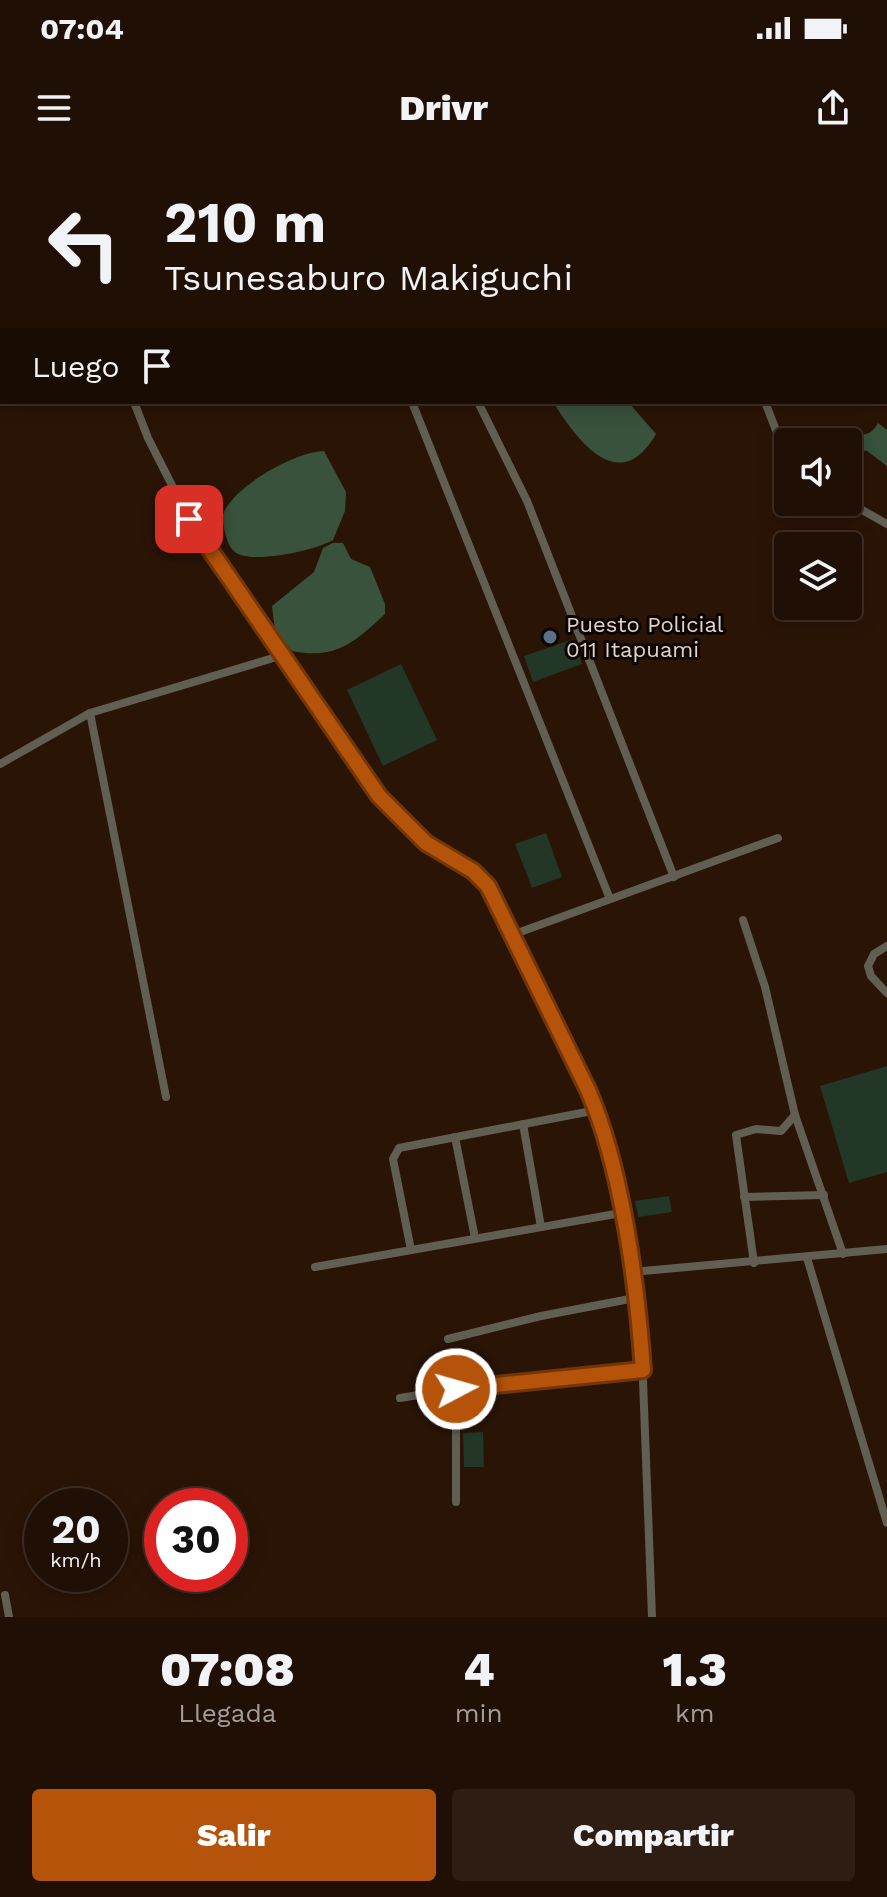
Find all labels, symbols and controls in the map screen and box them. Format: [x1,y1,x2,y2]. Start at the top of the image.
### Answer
text: 07:04 [40,11,124,46]
icon: menu [32,86,76,130]
icon: share [811,86,855,130]
text: Drivr [399,87,488,129]
text: 210 m [164,190,326,256]
icon: left [32,192,136,296]
text: Tsunesaburo Makiguchi [164,257,573,299]
icon: arrive [135,344,179,388]
text: Luego [32,349,119,384]
map controls [774,428,862,620]
button: sound [774,428,862,516]
pin [155,485,223,553]
icon: arrive [167,497,211,541]
button: layers [774,532,862,620]
place label: Puesto Policial 011 Itapuami [566,612,724,662]
marker: Puesto Policial 011 Itapuami [541,628,559,646]
position arrow [414,1347,498,1431]
speed limit sign: 30 [144,1488,248,1592]
text: 20 [51,1506,101,1553]
text: km/h [50,1548,102,1572]
text: 07:08 [160,1641,295,1698]
text: 4 [463,1641,495,1698]
text: 1.3 [663,1641,727,1698]
text: Llegada [178,1698,276,1728]
text: min [455,1698,503,1728]
text: km [675,1698,715,1728]
button: Salir [32,1789,436,1881]
button: Compartir [452,1789,855,1881]

